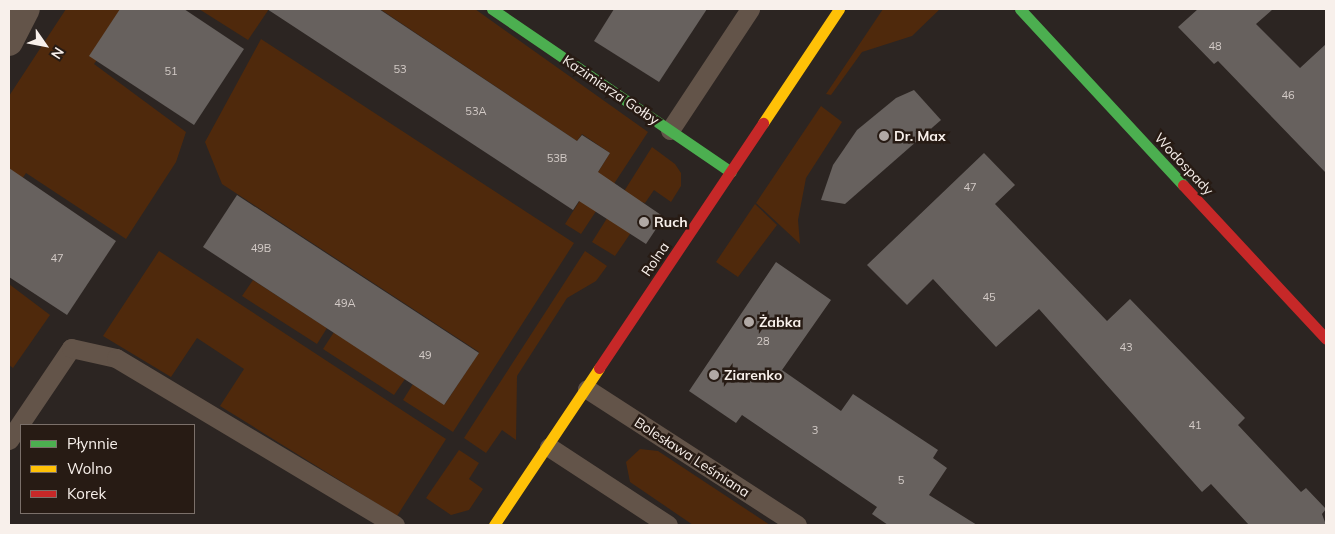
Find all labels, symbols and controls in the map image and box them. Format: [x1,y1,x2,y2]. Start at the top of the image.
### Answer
north arrow [20,20,70,70]
house number: 48 [1208,39,1222,53]
text: N [47,44,68,63]
street label: Kazimierza Gołby [560,52,662,128]
house number: 53 [393,62,407,76]
house number: 51 [164,64,178,78]
house number: 46 [1281,88,1295,102]
house number: 53A [465,104,487,118]
place label: Dr. Max [894,128,946,144]
street label: Wodospady [1151,129,1217,199]
marker: Dr. Max [878,130,890,142]
house number: 53B [547,151,567,165]
house number: 47 [963,180,977,194]
place label: Ruch [654,214,688,230]
marker: Ruch [638,216,650,228]
street label: Rolna [638,239,672,279]
house number: 49B [251,241,271,255]
house number: 47 [50,251,64,265]
house number: 45 [982,290,996,304]
house number: 49A [334,296,356,310]
place label: Żabka [759,314,801,330]
marker: Żabka [743,316,755,328]
house number: 28 [756,334,770,348]
house number: 43 [1119,340,1133,354]
house number: 49 [418,348,432,362]
place label: Ziarenko [724,367,782,383]
marker: Ziarenko [708,369,720,381]
street label: Bolesława Leśmiana [631,413,753,501]
house number: 41 [1188,418,1202,432]
house number: 3 [812,423,818,437]
legend [20,424,195,514]
text: Płynnie [67,434,118,453]
text: Wolno [67,459,112,478]
house number: 5 [898,473,904,487]
text: Korek [67,484,106,503]

